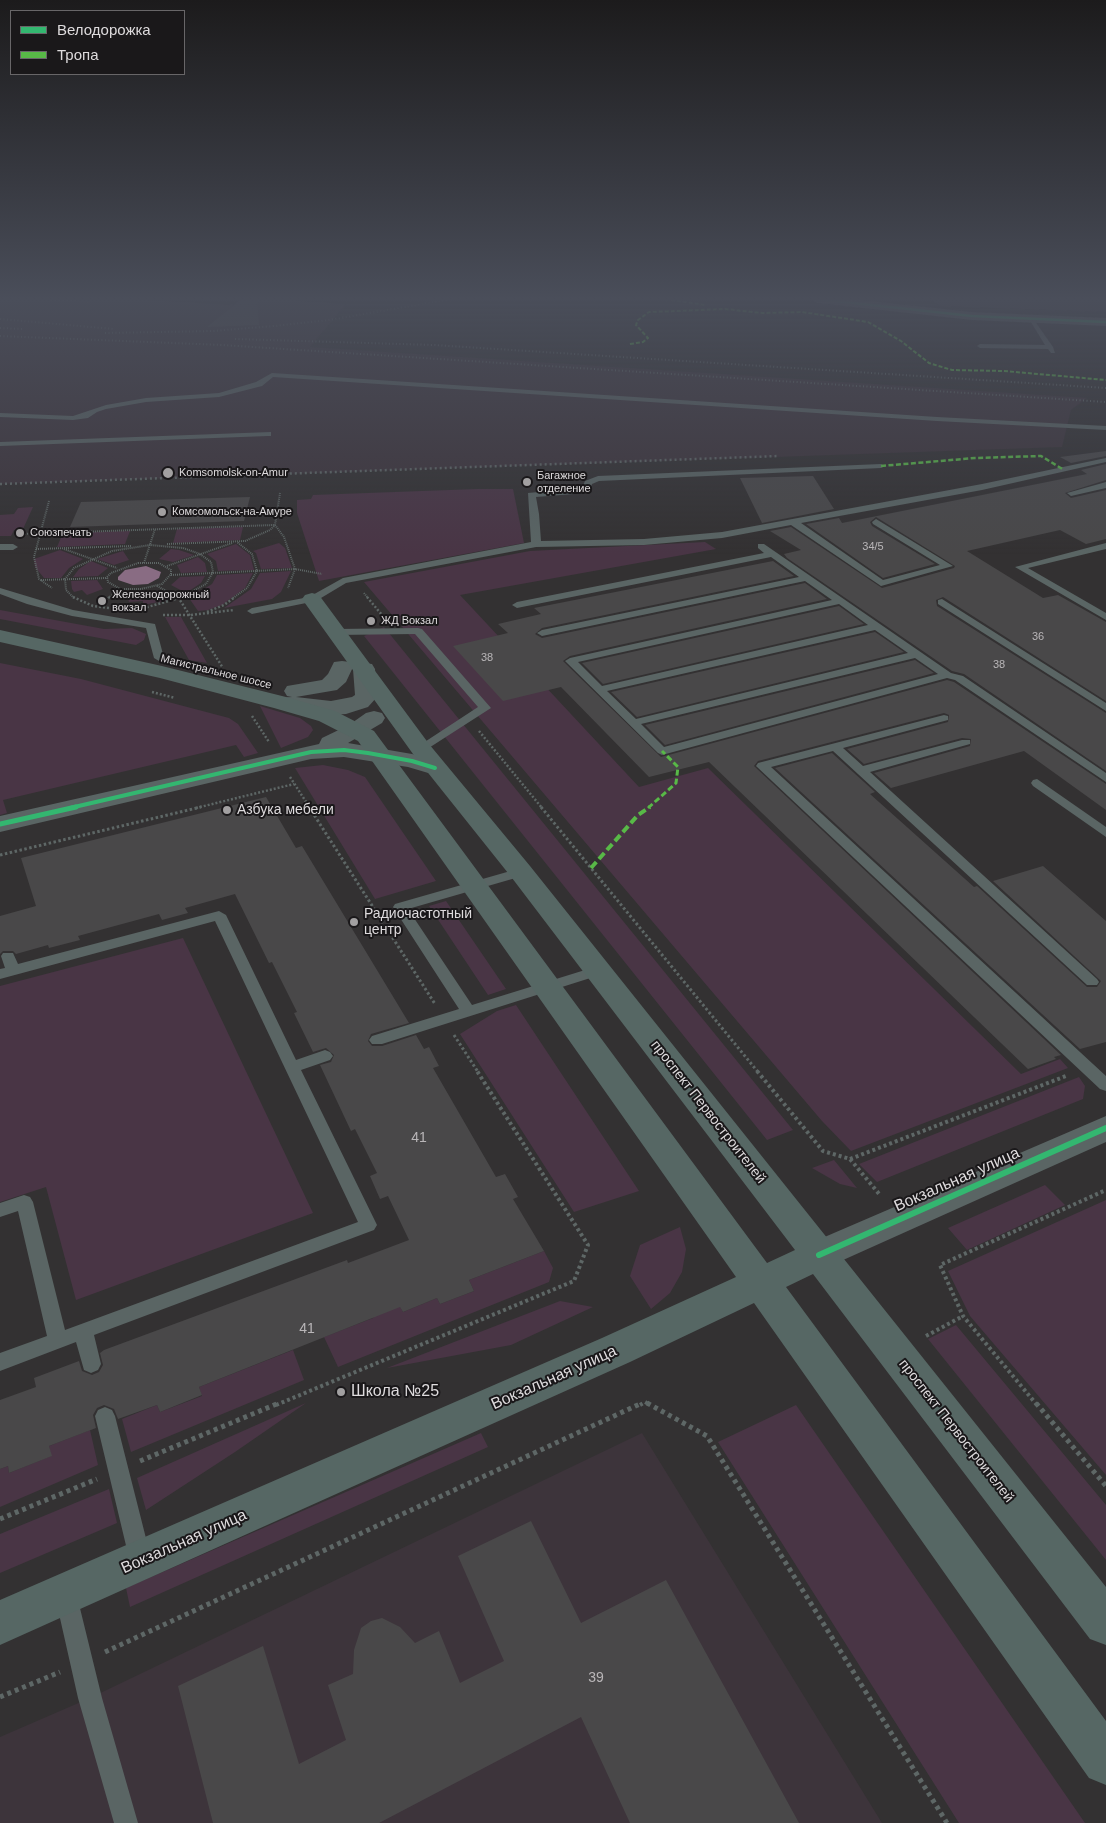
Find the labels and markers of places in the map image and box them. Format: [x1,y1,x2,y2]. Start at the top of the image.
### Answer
marker: Komsomolsk-on-Amur [161,466,175,480]
place label: Komsomolsk-on-Amur [179,466,288,480]
place label: Багажное отделение [537,469,591,495]
marker: Багажное отделение [521,476,533,488]
place label: Комсомольск-на-Амуре [172,505,292,519]
marker: Комсомольск-на-Амуре [156,506,168,518]
place label: Союзпечать [30,526,91,540]
marker: Союзпечать [14,527,26,539]
place label: Железнодорожный вокзал [112,588,209,614]
marker: Железнодорожный вокзал [96,595,108,607]
place label: ЖД Вокзал [381,614,438,628]
marker: ЖД Вокзал [365,615,377,627]
place label: Азбука мебели [237,802,334,818]
marker: Азбука мебели [221,804,233,816]
place label: Радиочастотный центр [364,906,472,939]
marker: Радиочастотный центр [348,916,360,928]
place label: Школа №25 [351,1382,439,1402]
marker: Школа №25 [335,1386,347,1398]

